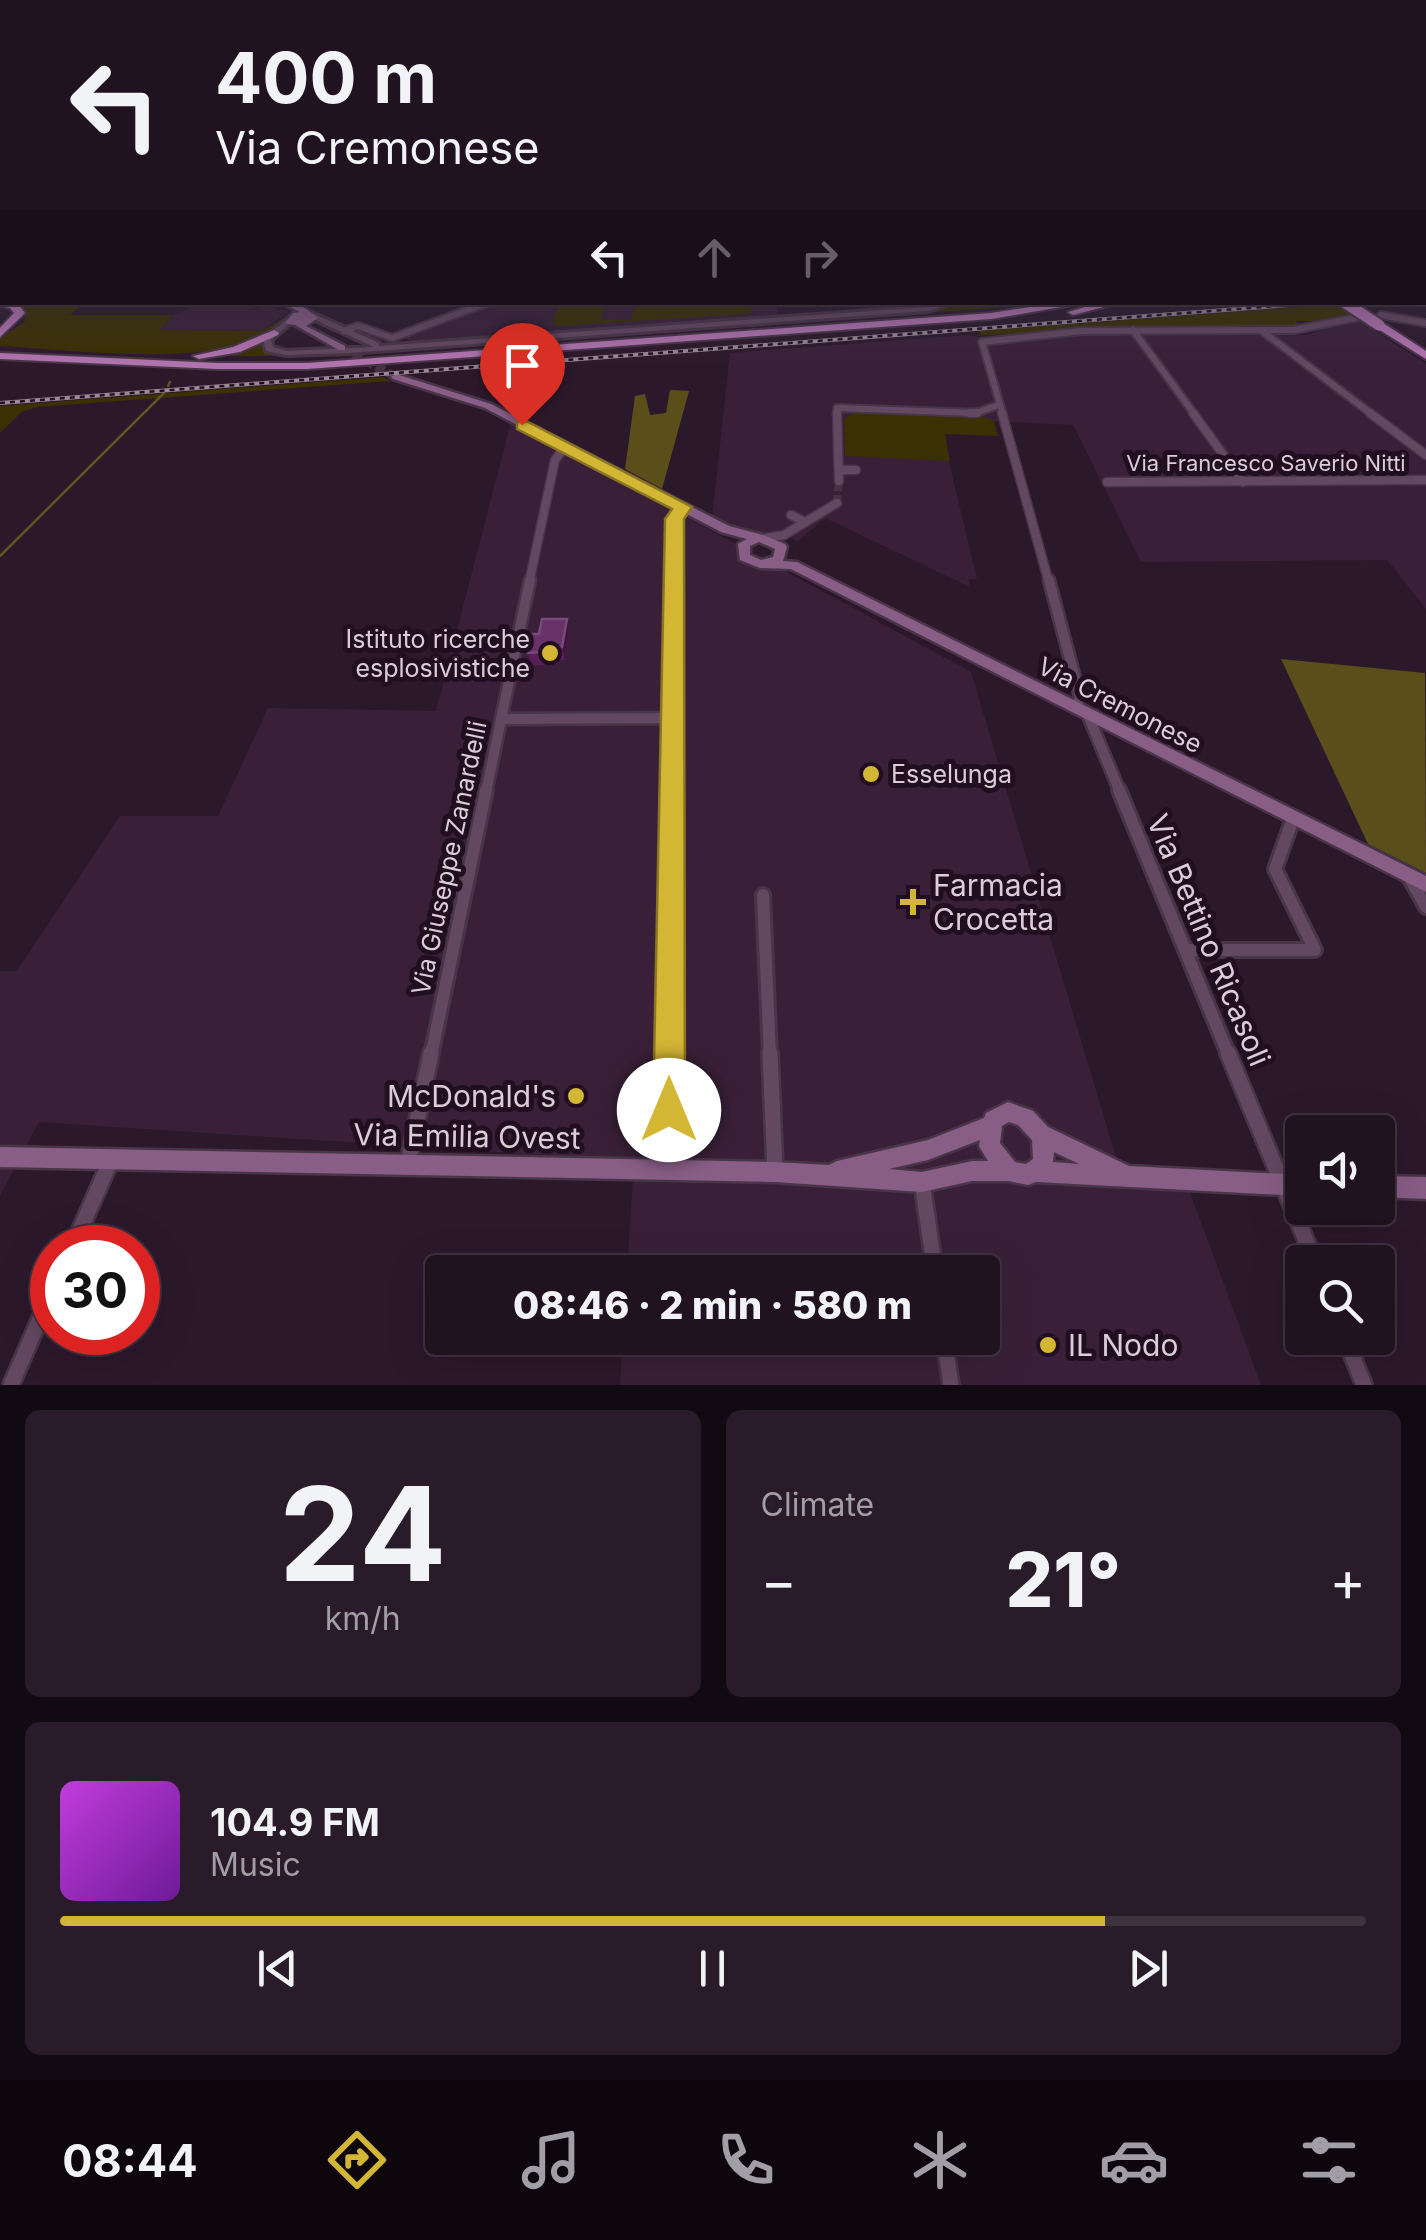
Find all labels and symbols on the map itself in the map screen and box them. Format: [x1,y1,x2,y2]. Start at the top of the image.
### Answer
pin [480,323,565,426]
street label: Via Francesco Saverio Nitti [1126,450,1406,476]
place label: Istituto ricerche esplosivistiche [346,624,530,683]
marker: Istituto ricerche esplosivistiche [539,642,561,664]
street label: Via Cremonese [1033,651,1207,759]
street label: Via Giuseppe Zanardelli [405,718,493,998]
place label: Esselunga [891,759,1012,789]
marker: Esselunga [860,763,882,785]
street label: Via Bettino Ricasoli [1140,809,1278,1071]
place label: Farmacia Crocetta [933,867,1063,937]
marker: Farmacia Crocetta [902,891,924,913]
position arrow [617,1058,721,1162]
place label: McDonald's [387,1078,556,1114]
marker: McDonald's [565,1085,587,1107]
street label: Via Emilia Ovest [353,1116,581,1156]
speed limit sign: 30 [30,1225,160,1355]
place label: IL Nodo [1068,1327,1178,1363]
marker: IL Nodo [1037,1334,1059,1356]

